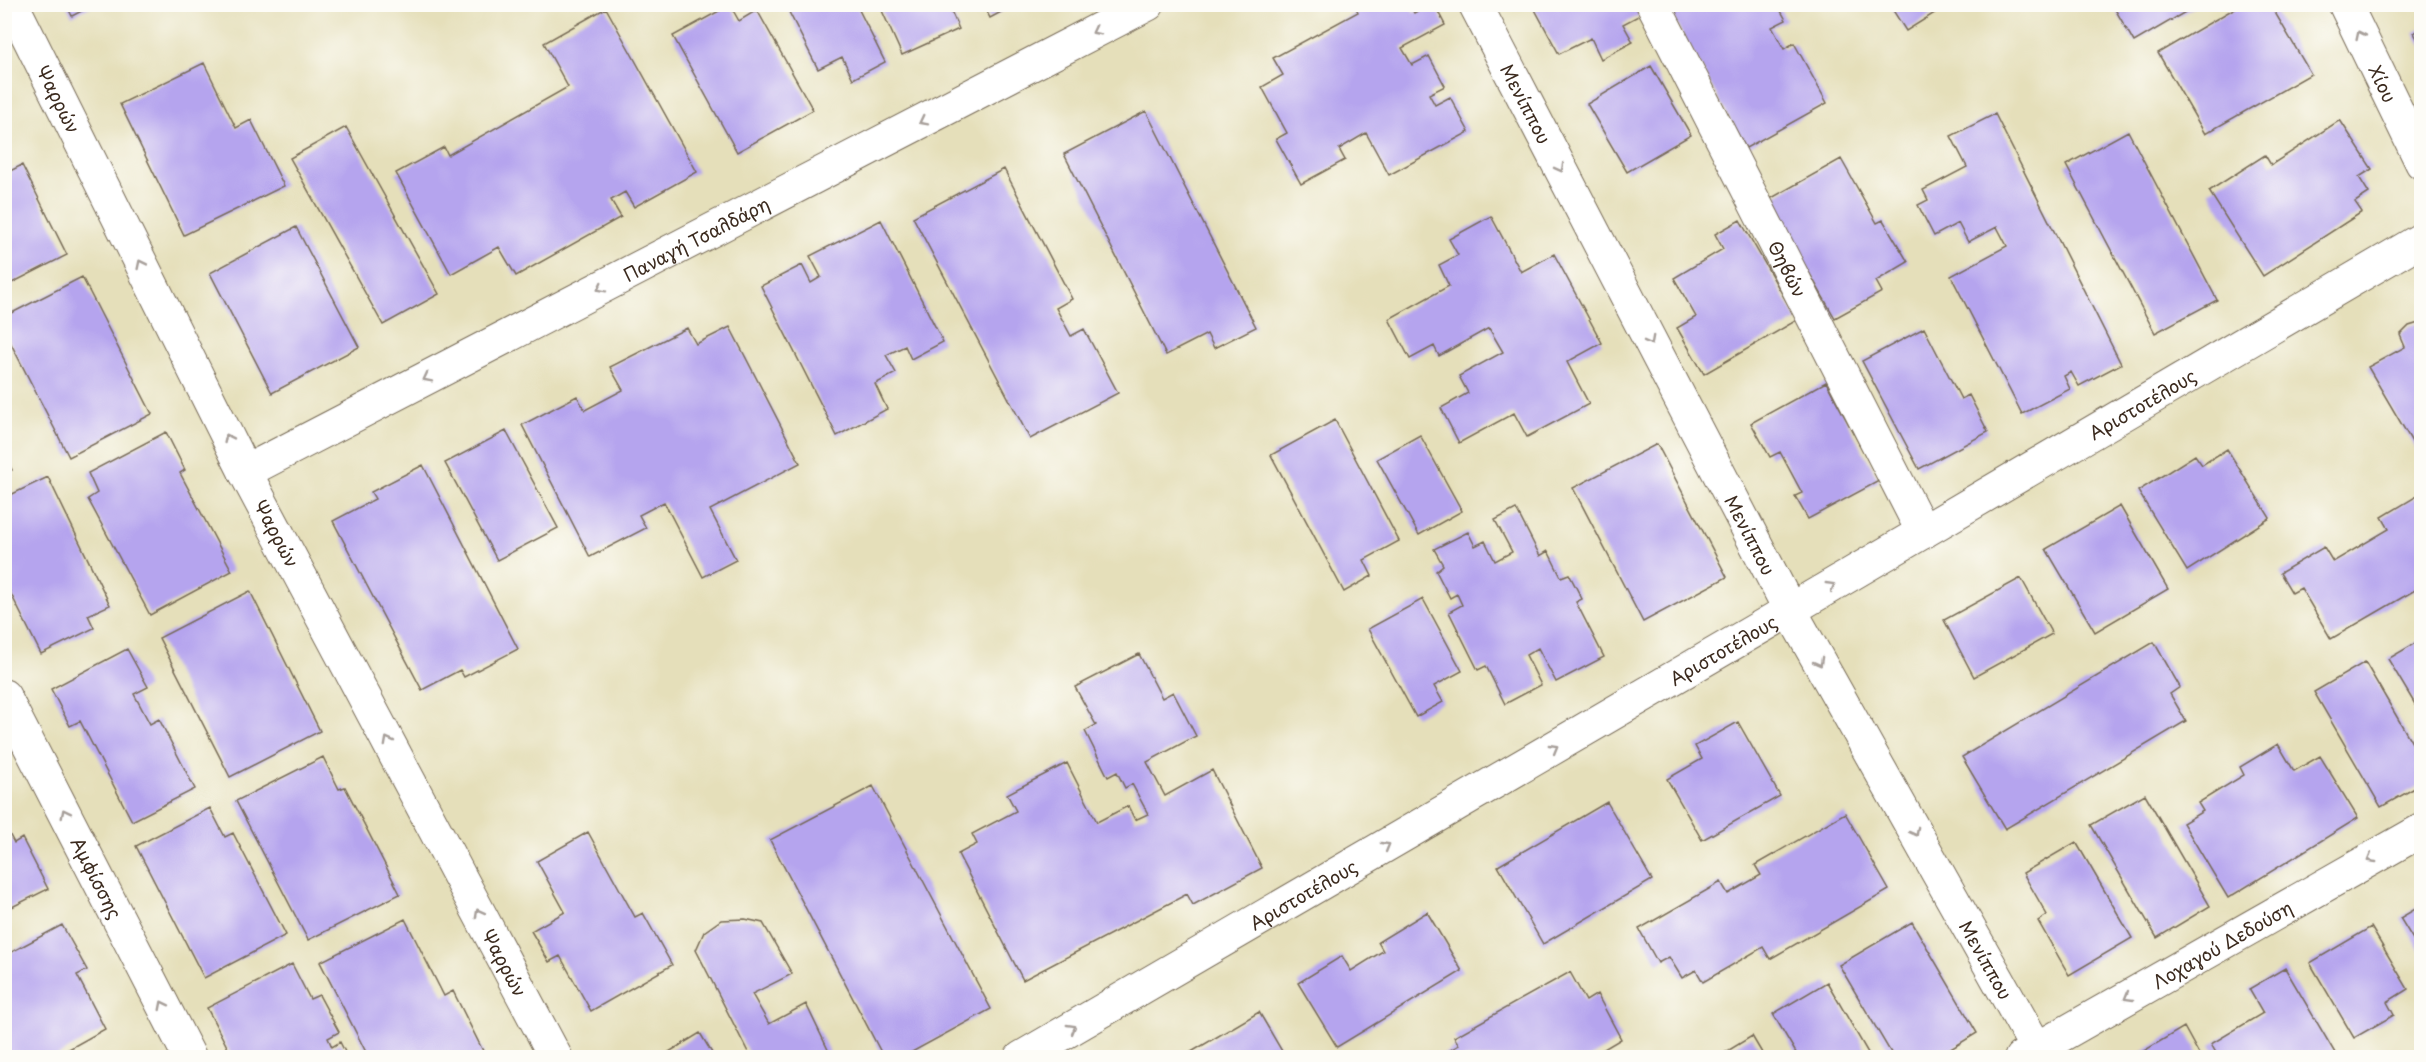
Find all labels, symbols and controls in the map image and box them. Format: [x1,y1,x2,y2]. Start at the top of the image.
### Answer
one-way arrow [1091,24,1102,36]
one-way arrow [2355,31,2367,42]
street label: Μενίππου [1495,59,1559,148]
street label: Ψαρρών [31,60,88,138]
street label: Χίου [2363,60,2404,107]
one-way arrow [919,114,929,125]
one-way arrow [1553,162,1564,172]
street label: Παναγή Τσαλδάρη [618,189,774,287]
street label: Θηβών [1762,235,1814,301]
one-way arrow [137,259,148,270]
one-way arrow [596,281,607,292]
one-way arrow [1643,335,1654,345]
street label: Αριστοτέλους [2083,361,2201,446]
one-way arrow [423,371,434,382]
one-way arrow [224,434,235,445]
street label: Μενίππου [1719,490,1783,579]
street label: Ψαρρών [248,495,307,572]
one-way arrow [1825,582,1835,593]
street label: Αριστοτέλους [1664,607,1781,691]
one-way arrow [1812,656,1823,666]
one-way arrow [384,737,395,747]
one-way arrow [1548,743,1558,755]
one-way arrow [60,809,72,820]
one-way arrow [1908,826,1919,836]
street label: Αμφίσσης [65,832,129,923]
one-way arrow [1379,841,1390,853]
street label: Αριστοτέλους [1244,852,1361,936]
one-way arrow [2367,852,2377,863]
street label: Λοχαγού Δεδούση [2147,893,2297,994]
one-way arrow [475,909,486,919]
street label: Μενίππου [1954,915,2020,1004]
street label: Ψαρρών [476,924,534,1001]
one-way arrow [2124,990,2134,1001]
one-way arrow [159,1001,170,1012]
one-way arrow [1066,1024,1076,1035]

